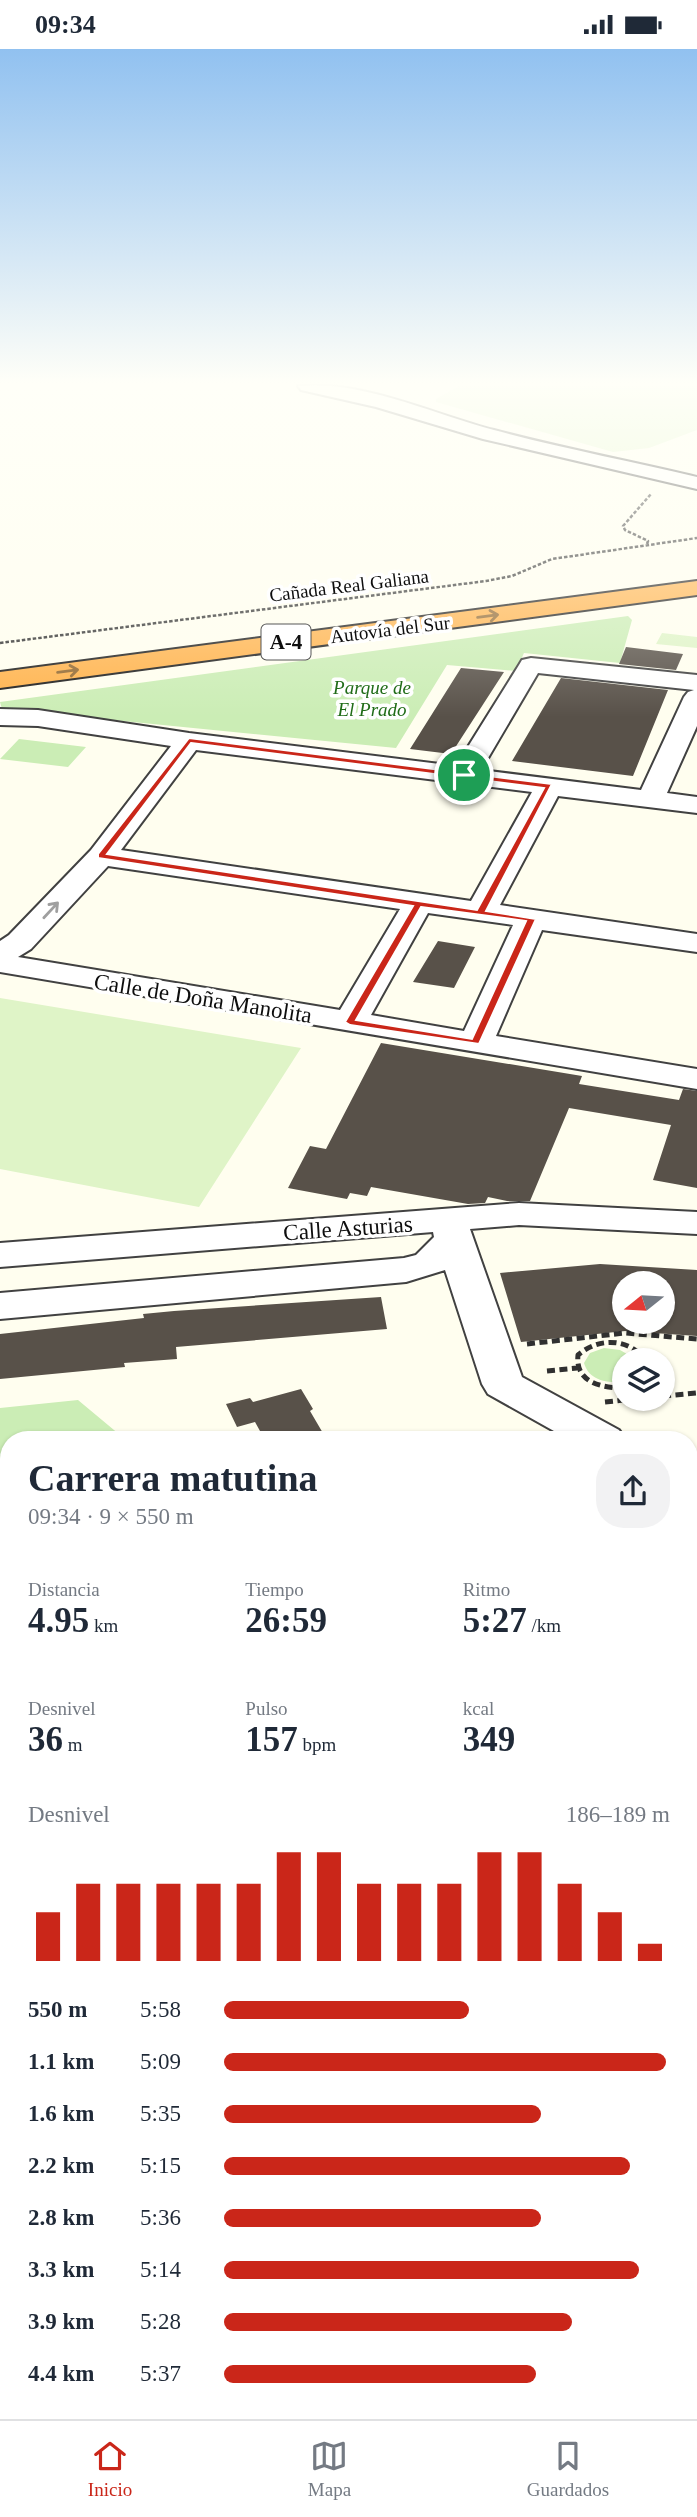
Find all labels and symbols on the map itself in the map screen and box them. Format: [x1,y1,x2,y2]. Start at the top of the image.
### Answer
street label: Cañada Real Galiana [268,565,430,606]
one-way arrow [476,609,498,622]
street label: Autovía del Sur [329,612,452,647]
road number: A-4 [262,625,310,659]
one-way arrow [56,664,79,677]
park label: Parque de El Prado [332,677,411,720]
pin [434,745,494,805]
one-way arrow [42,902,59,919]
street label: Calle de Doña Manolita [92,969,314,1028]
street label: Calle Asturias [282,1212,414,1245]
north arrow [612,1271,676,1333]

